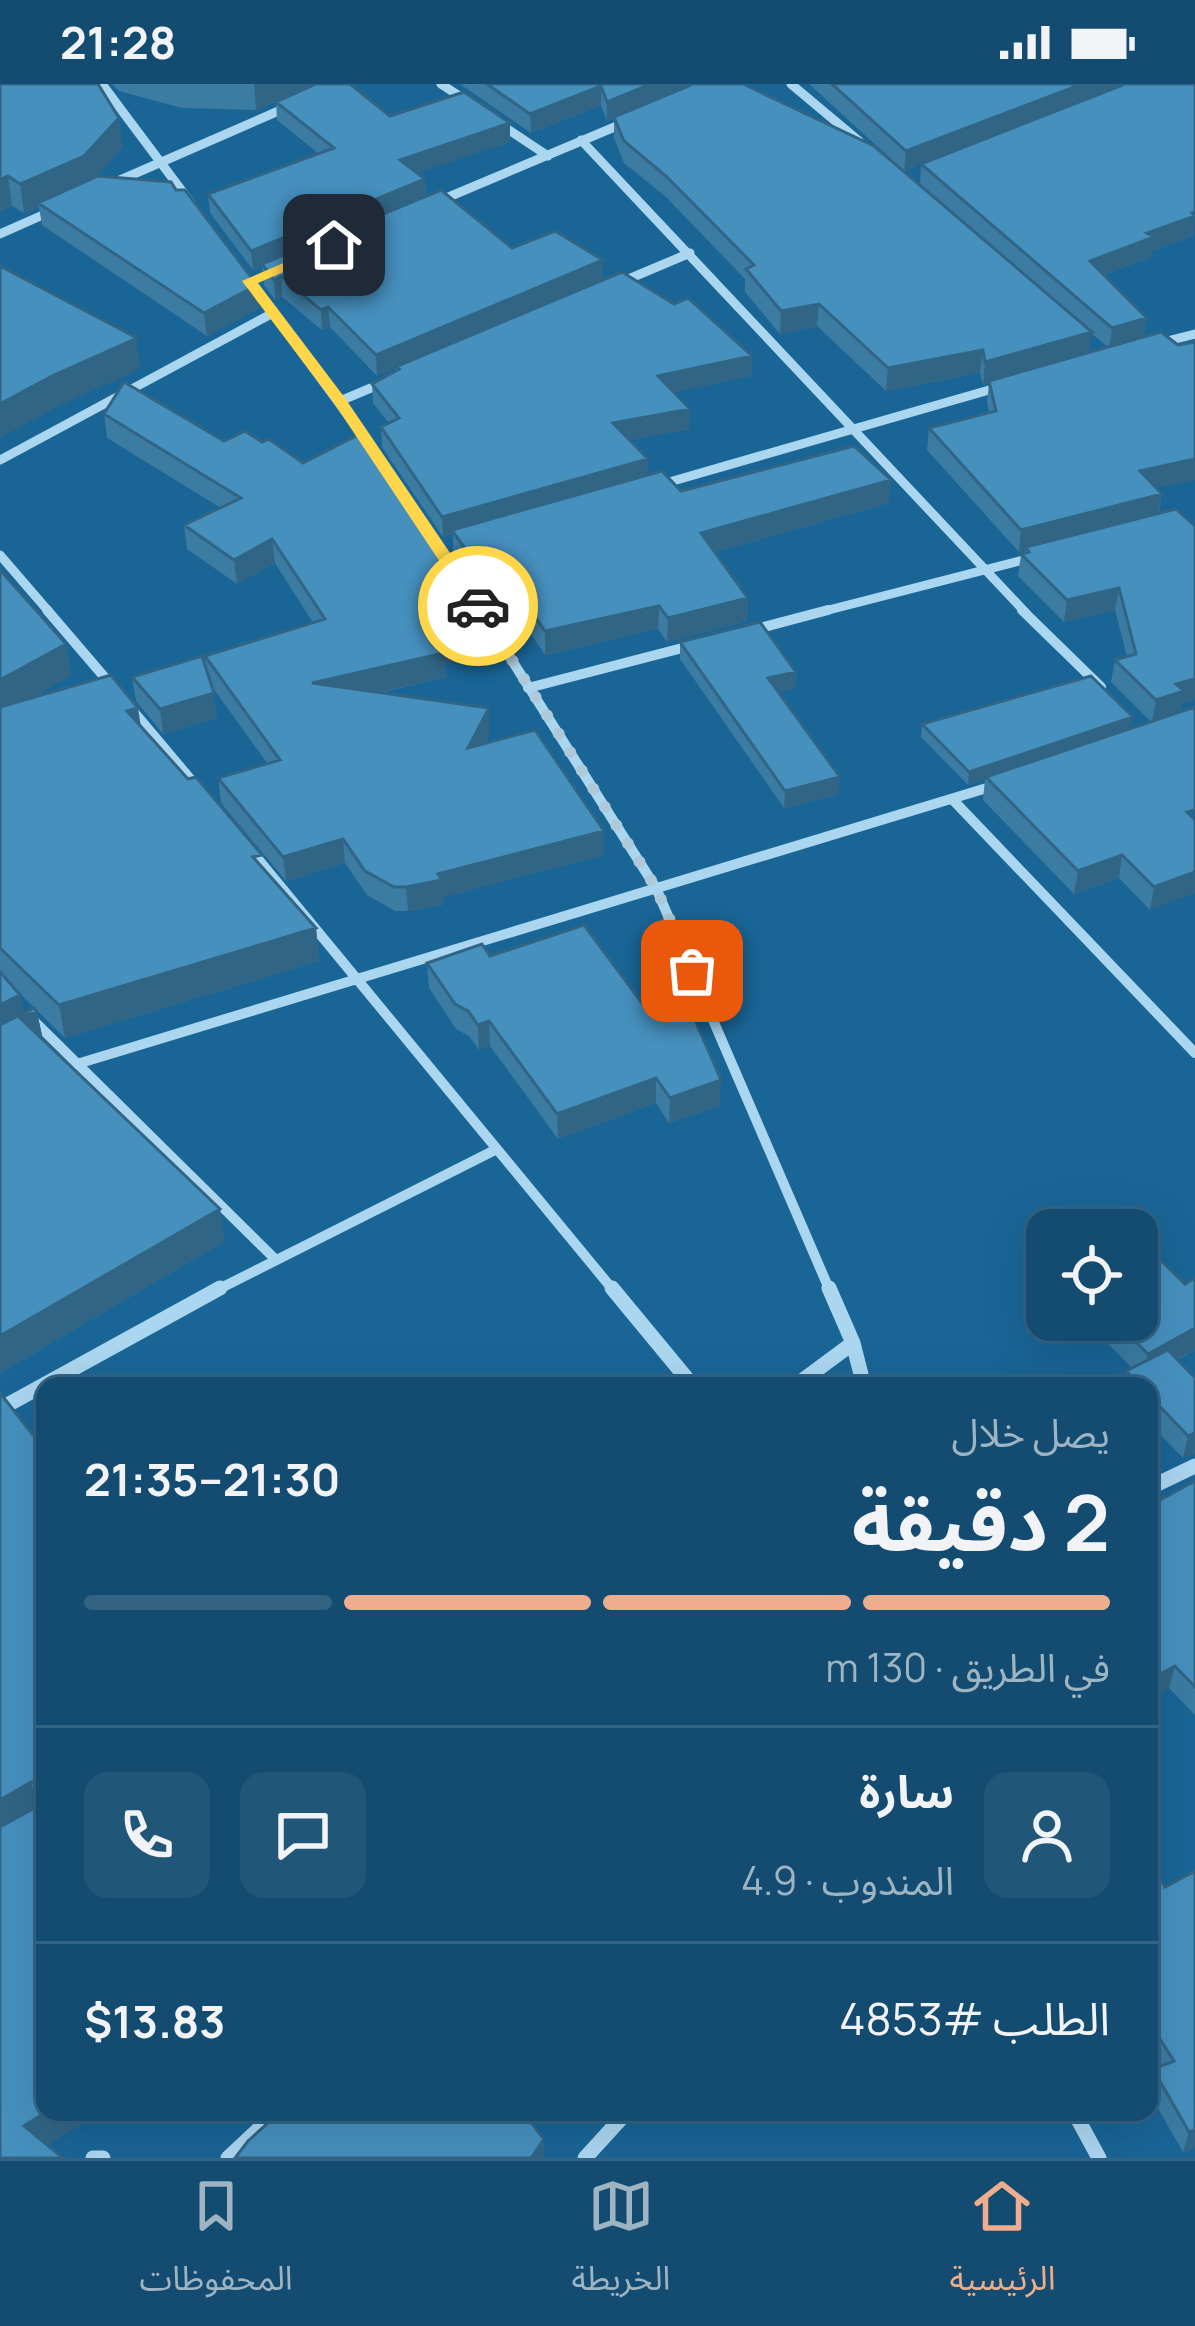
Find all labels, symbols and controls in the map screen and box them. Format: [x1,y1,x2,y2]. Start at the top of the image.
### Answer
text: 21:28 [60,11,176,73]
pin [283,194,385,296]
icon: home [301,212,367,278]
courier [418,546,538,666]
icon: car [445,573,511,639]
pin [641,920,743,1022]
icon: bag [659,938,725,1004]
map controls [1026,1209,1158,1341]
button: locate [1026,1209,1158,1341]
text: يصل خلال [952,1405,1110,1459]
text: 21:30–21:35 [84,1448,340,1510]
text: 2 دقيقة [852,1468,1110,1574]
text: في الطريق · 130 m [826,1640,1110,1694]
text: سارة [859,1760,954,1822]
button: phone [84,1772,210,1898]
button: chat [240,1772,366,1898]
button: person [984,1772,1110,1898]
text: المندوب · 4.9 [741,1853,954,1907]
text: الطلب #4853 [839,1987,1110,2049]
text: $13.83 [84,1990,226,2052]
tab: المحفوظات [139,2173,293,2314]
tab: الخريطة [572,2173,670,2314]
tab: الرئيسية [949,2173,1056,2314]

